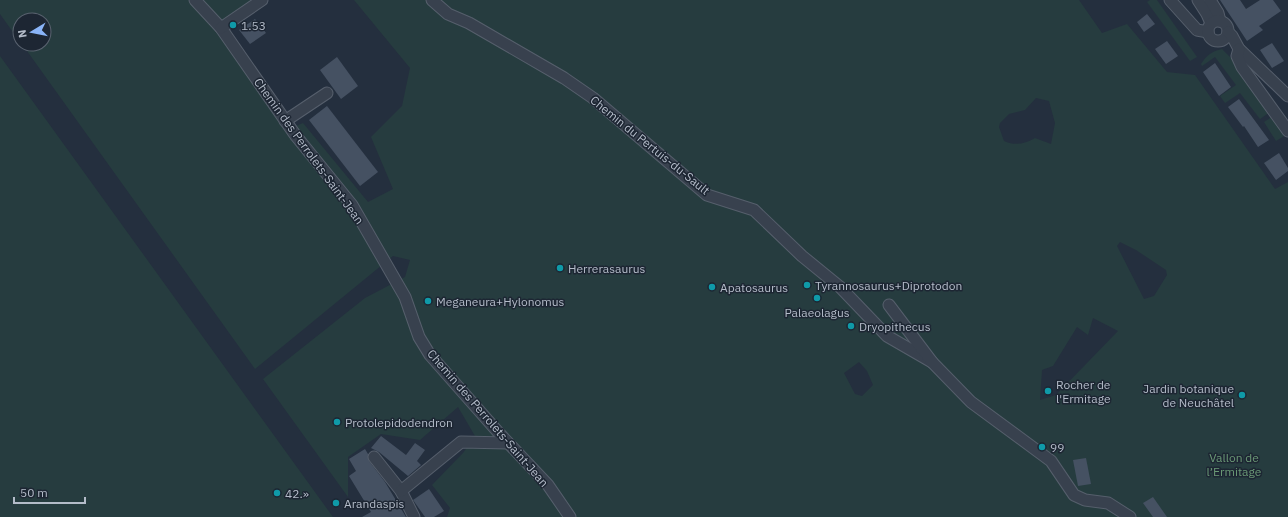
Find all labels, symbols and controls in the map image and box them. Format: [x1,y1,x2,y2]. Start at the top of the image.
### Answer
north arrow [12,12,52,52]
place label: 1.53 [241,18,266,33]
marker: 1.53 [228,20,238,30]
text: N [15,29,30,39]
street label: Chemin des Perrolets-Saint-Jean [251,75,367,227]
street label: Chemin du Pertuis-du-Sault [587,92,713,198]
place label: Herrerasaurus [568,261,645,276]
marker: Herrerasaurus [555,263,565,273]
place label: Tyrannosaurus+Diprotodon [815,278,962,293]
place label: Apatosaurus [720,280,788,295]
marker: Tyrannosaurus+Diprotodon [802,280,812,290]
marker: Apatosaurus [707,282,717,292]
marker: Palaeolagus [812,293,822,303]
place label: Meganeura+Hylonomus [436,294,565,309]
marker: Meganeura+Hylonomus [423,296,433,306]
place label: Palaeolagus [784,305,850,320]
place label: Dryopithecus [859,319,931,334]
marker: Dryopithecus [846,321,856,331]
street label: Chemin des Perrolets-Saint-Jean [424,346,552,490]
place label: Rocher de l'Ermitage [1056,377,1111,406]
place label: Jardin botanique de Neuchâtel [1143,381,1234,410]
marker: Rocher de l'Ermitage [1043,386,1053,396]
marker: Jardin botanique de Neuchâtel [1237,390,1247,400]
place label: Protolepidodendron [345,415,453,430]
marker: Protolepidodendron [332,417,342,427]
place label: 99 [1050,440,1064,455]
marker: 99 [1037,442,1047,452]
park label: Vallon de l’Ermitage [1207,450,1262,479]
scale bar [14,479,85,505]
text: 50 m [20,485,48,500]
place label: 42.» [285,486,309,501]
marker: 42.» [272,488,282,498]
place label: Arandaspis [344,496,404,511]
marker: Arandaspis [331,498,341,508]

